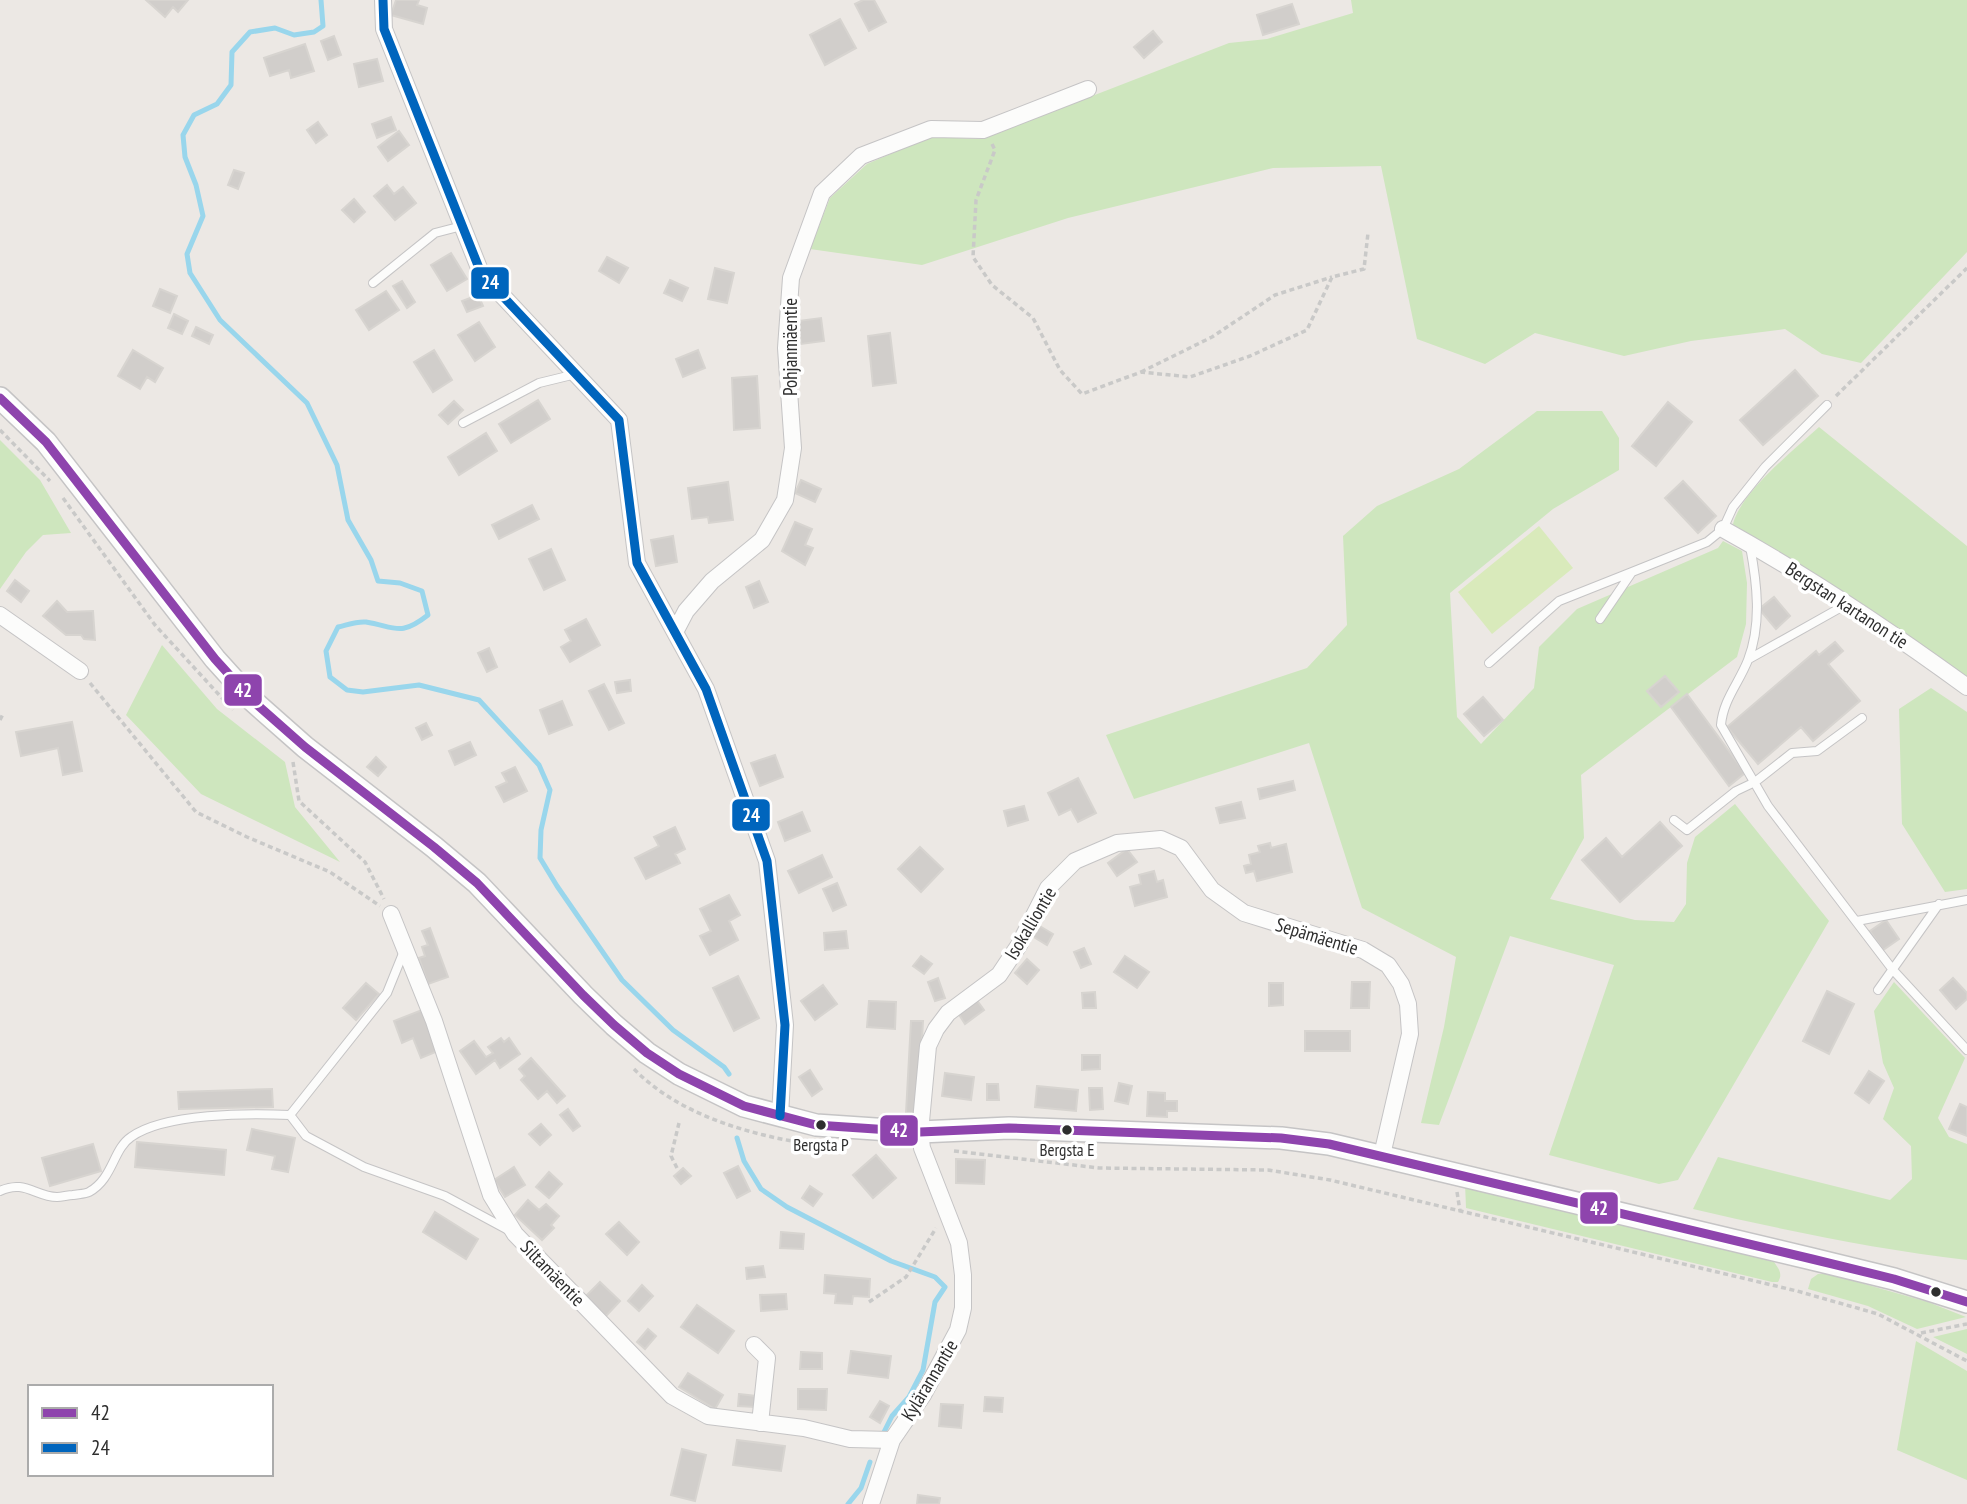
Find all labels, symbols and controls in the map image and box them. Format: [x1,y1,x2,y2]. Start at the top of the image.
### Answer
line badge: 24 [470,266,510,300]
text: 24 [481,270,499,294]
street label: Pohjanmäentie [778,298,802,396]
street label: Bergstan kartanon tie [1781,556,1913,654]
line badge: 42 [223,673,263,707]
text: 42 [234,678,252,702]
line badge: 24 [731,798,771,832]
text: 24 [742,803,760,827]
street label: Isokalliontie [999,882,1061,964]
street label: Sepämäentie [1273,912,1361,960]
line badge: 42 [879,1114,919,1147]
marker: Bergsta P [814,1118,828,1132]
text: 42 [890,1118,908,1142]
marker: Bergsta E [1060,1123,1074,1137]
place label: Bergsta P [793,1134,849,1156]
place label: Bergsta E [1039,1139,1095,1161]
line badge: 42 [1579,1191,1619,1225]
text: 42 [1590,1196,1608,1220]
street label: Siltamäentie [516,1235,591,1311]
unlabelled marker [1929,1285,1943,1299]
street label: Kylärannantie [895,1335,963,1425]
legend [28,1385,273,1476]
text: 42 [91,1399,110,1426]
text: 24 [91,1434,110,1461]

